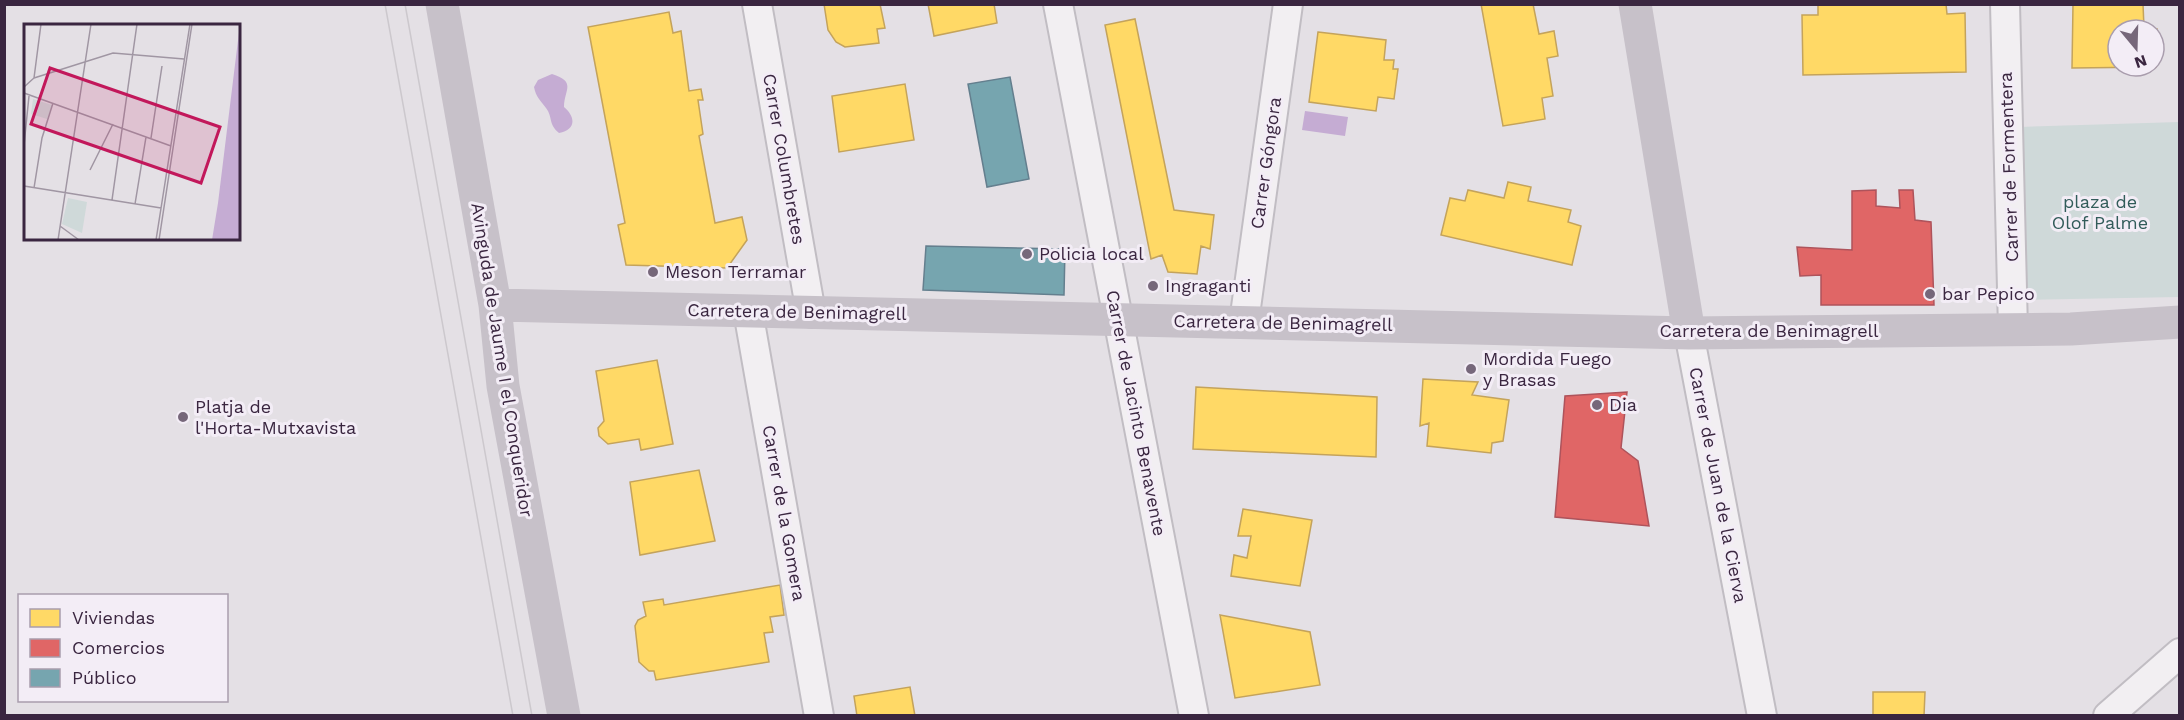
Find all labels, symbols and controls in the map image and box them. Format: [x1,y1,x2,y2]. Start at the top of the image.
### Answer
north arrow [2106,18,2166,78]
inset map [24,24,240,240]
text: N [2132,51,2149,73]
street label: Carrer Columbretes [759,72,810,246]
street label: Carrer de Formentera [1995,72,2022,262]
street label: Carrer Góngora [1246,96,1285,230]
park label: plaza de Olof Palme [2052,191,2148,233]
street label: Avinguda de Jaume I el Conqueridor [467,201,538,519]
place label: Policia local [1039,243,1144,264]
marker: Policia local [1020,247,1034,261]
place label: Meson Terramar [665,261,806,282]
marker: Meson Terramar [646,265,660,279]
place label: Ingraganti [1165,275,1251,296]
marker: Ingraganti [1146,279,1160,293]
place label: bar Pepico [1942,283,2035,304]
marker: bar Pepico [1923,287,1937,301]
street label: Carrer de Jacinto Benavente [1102,288,1171,538]
street label: Carretera de Benimagrell [687,299,907,324]
street label: Carretera de Benimagrell [1173,310,1393,335]
street label: Carretera de Benimagrell [1659,320,1879,341]
place label: Mordida Fuego y Brasas [1483,348,1611,390]
marker: Mordida Fuego y Brasas [1464,362,1478,376]
street label: Carrer de Juan de la Cierva [1685,365,1752,605]
place label: Dia [1609,394,1637,415]
place label: Platja de l'Horta-Mutxavista [195,396,356,438]
marker: Dia [1590,398,1604,412]
marker: Platja de l'Horta-Mutxavista [176,410,190,424]
street label: Carrer de la Gomera [759,423,810,603]
legend [18,594,228,702]
text: Viviendas [72,607,155,628]
text: Comercios [72,637,165,658]
text: Público [72,667,137,688]

